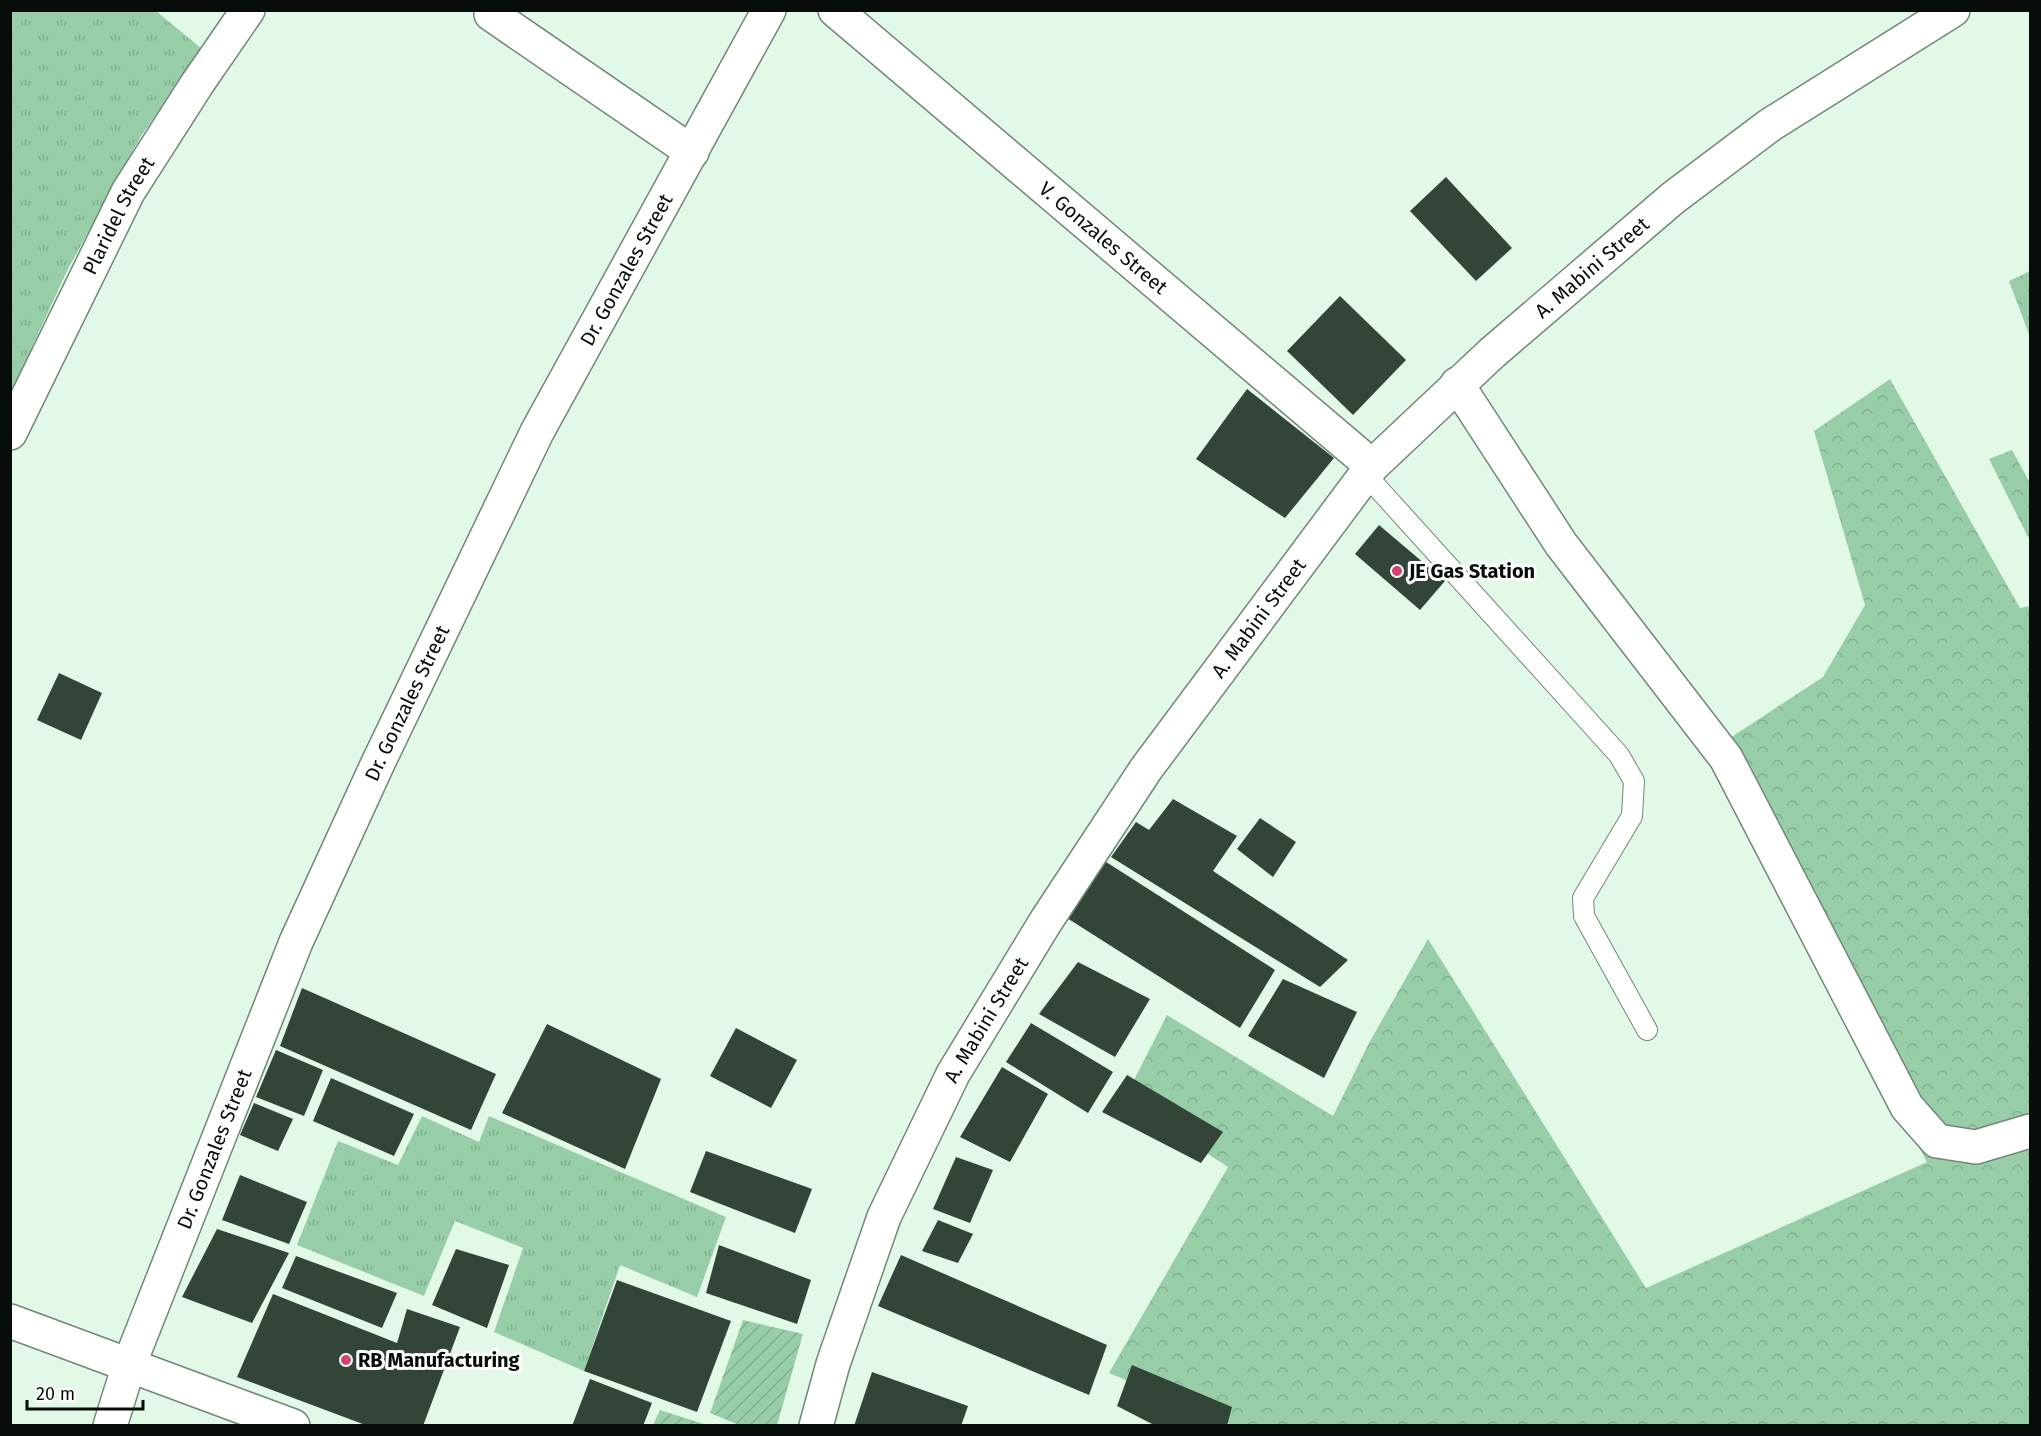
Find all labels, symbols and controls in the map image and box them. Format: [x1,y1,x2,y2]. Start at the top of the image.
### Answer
street label: Plaridel Street [78,152,160,278]
street label: V. Gonzales Street [1034,177,1173,300]
street label: Dr. Gonzales Street [575,189,678,350]
street label: A. Mabini Street [1530,211,1654,323]
street label: A. Mabini Street [1206,553,1311,682]
place label: JE Gas Station [1408,559,1535,583]
marker: JE Gas Station [1390,564,1404,578]
street label: Dr. Gonzales Street [359,621,455,785]
street label: A. Mabini Street [939,952,1034,1086]
street label: Dr. Gonzales Street [172,1065,257,1233]
place label: RB Manufacturing [358,1348,521,1372]
marker: RB Manufacturing [339,1353,353,1367]
scale bar [27,1373,142,1411]
text: 20 m [36,1383,75,1405]

